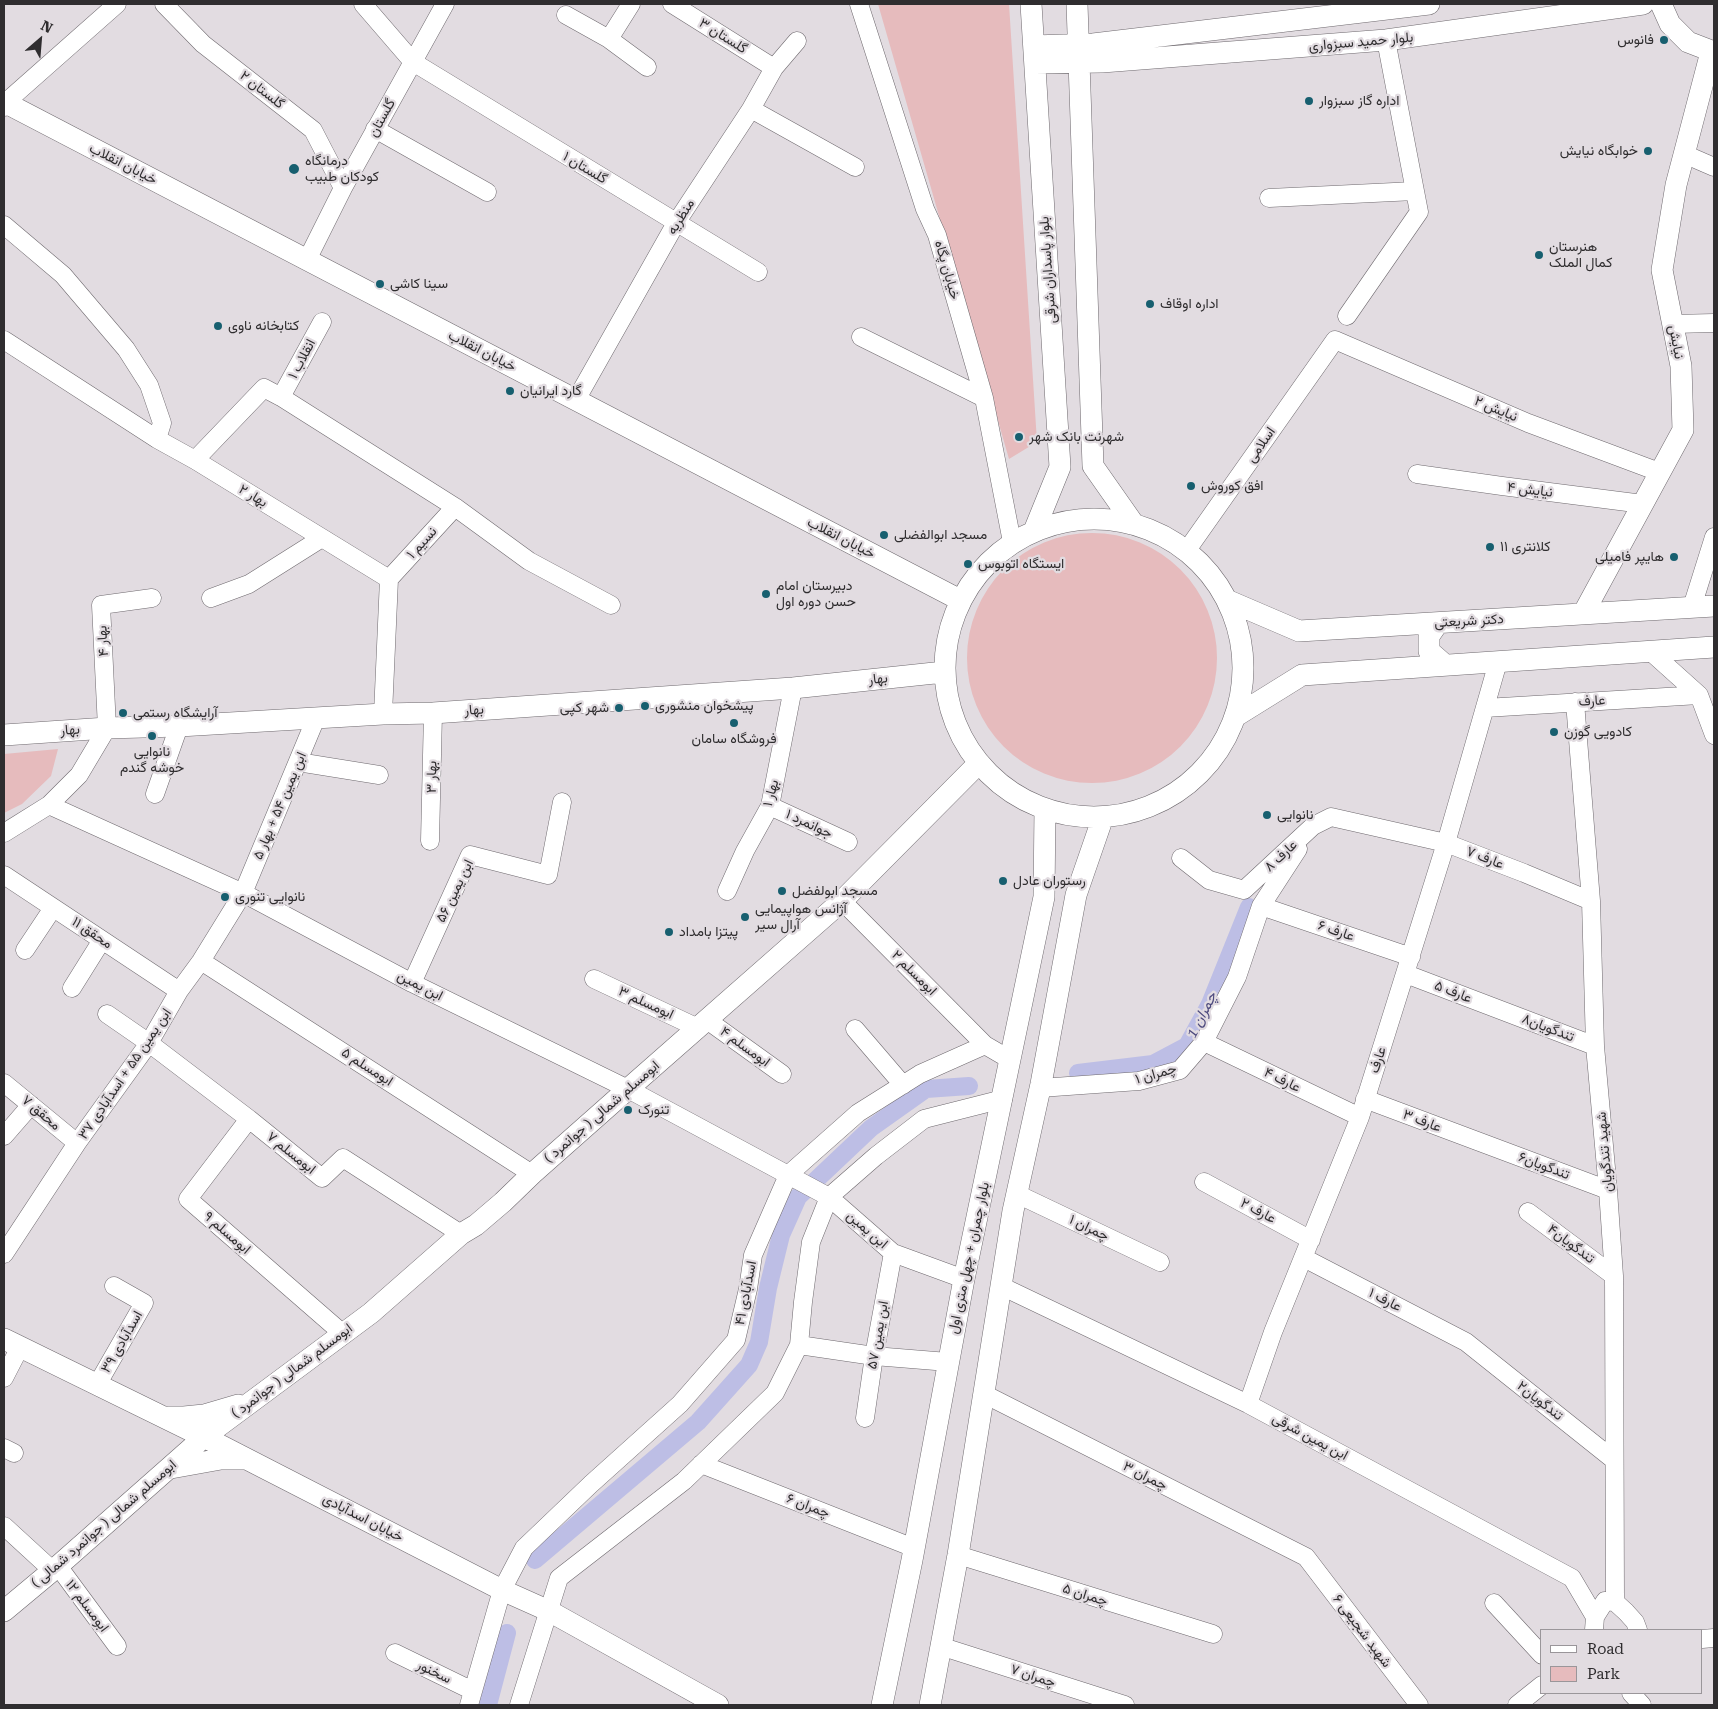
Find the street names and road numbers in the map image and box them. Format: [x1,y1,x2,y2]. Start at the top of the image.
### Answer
street label: گلستان ۳ [696,15,750,57]
street label: بلوار حمید سبزواری [1308,29,1414,55]
street label: گلستان ۲ [236,67,288,113]
street label: گلستان [365,96,399,140]
street label: خیابان انقلاب [86,140,160,188]
street label: گلستان ۱ [560,148,610,188]
street label: منظریه [664,196,698,238]
street label: بلوار پاسداران شرقی [1036,216,1060,324]
street label: خیابان پگاه [931,239,963,301]
street label: نیایش [1664,324,1688,360]
street label: خیابان انقلاب [445,327,519,375]
street label: انقلاب ۱ [285,336,319,382]
street label: نیایش ۲ [1472,392,1520,426]
street label: اسلامی [1243,424,1279,466]
street label: نیایش ۴ [1506,479,1554,501]
street label: بهار ۲ [236,481,270,511]
street label: خیابان انقلاب [804,514,878,562]
street label: نسیم ۱ [403,524,441,562]
street label: دکتر شریعتی [1434,611,1504,631]
street label: بهار ۴ [94,625,112,657]
street label: بهار [867,670,889,688]
street label: عارف [1578,692,1606,710]
street label: بهار [464,701,484,719]
street label: بهار [60,721,80,739]
street label: ابن یمین ۵۴ + بهار ۵ [250,750,310,862]
street label: بهار ۳ [423,761,441,793]
street label: بهار ۱ [759,778,783,808]
street label: جوانمرد ۱ [783,806,835,842]
street label: عارف ۸ [1261,837,1301,875]
street label: عارف ۷ [1464,843,1506,873]
street label: ابن یمین ۵۶ [433,857,477,925]
street label: محقق ۱۱ [69,913,115,953]
street label: عارف ۶ [1316,917,1356,945]
street label: ابومسلم ۲ [888,947,940,999]
street label: ابن یمین [394,967,446,1005]
street label: عارف ۵ [1432,977,1474,1007]
street label: ابومسلم ۳ [616,983,676,1023]
street label: ابن یمین ۵۵ + اسدآبادی ۳۷ [75,1005,175,1143]
street label: تندگویان۸ [1519,1010,1577,1046]
street label: ابومسلم ۴ [717,1023,773,1071]
street label: ابومسلم ۵ [338,1044,396,1090]
street label: عارف [1366,1045,1390,1075]
street label: ابومسلم شمالی ( جوانمرد ) [541,1057,663,1167]
street label: ۱ چمران [1133,1060,1179,1088]
street label: عارف ۴ [1261,1064,1303,1096]
street label: محقق ۷ [18,1092,64,1134]
street label: عارف ۳ [1400,1106,1444,1136]
street label: شهید تندگویان [1593,1111,1617,1193]
street label: ابومسلم ۷ [263,1128,319,1178]
street label: تندگویان۶ [1516,1149,1572,1183]
street label: بلوار چمران + چهل متری اول [945,1180,993,1336]
street label: عارف ۲ [1237,1195,1279,1227]
street label: ابومسلم ۹ [200,1208,254,1258]
street label: ابن یمین [843,1208,891,1252]
street label: چمران ۱ [1066,1211,1112,1245]
street label: تندگویان۴ [1544,1221,1598,1267]
street label: اسدآبادی ۴۱ [732,1260,760,1326]
street label: عارف ۱ [1366,1285,1404,1315]
street label: ابن یمین ۵۷ [864,1300,892,1370]
street label: اسدآبادی ۳۹ [98,1308,146,1376]
street label: ابومسلم شمالی ( جوانمرد ) [228,1320,356,1422]
street label: تندگویان۲ [1514,1378,1566,1424]
street label: ابن یمین شرقی [1269,1410,1351,1464]
street label: ابومسلم شمالی ( جوانمرد شمالی ) [28,1456,180,1592]
street label: چمران ۳ [1120,1458,1170,1494]
street label: خیابان اسدآبادی [320,1490,406,1546]
street label: چمران ۶ [784,1490,832,1522]
street label: ابومسلم ۱۲ [62,1577,112,1635]
street label: چمران ۵ [1060,1580,1110,1610]
street label: شهید شجیعی ۶ [1329,1591,1395,1671]
street label: سخنور [414,1656,454,1688]
street label: چمران ۷ [1008,1661,1058,1691]

